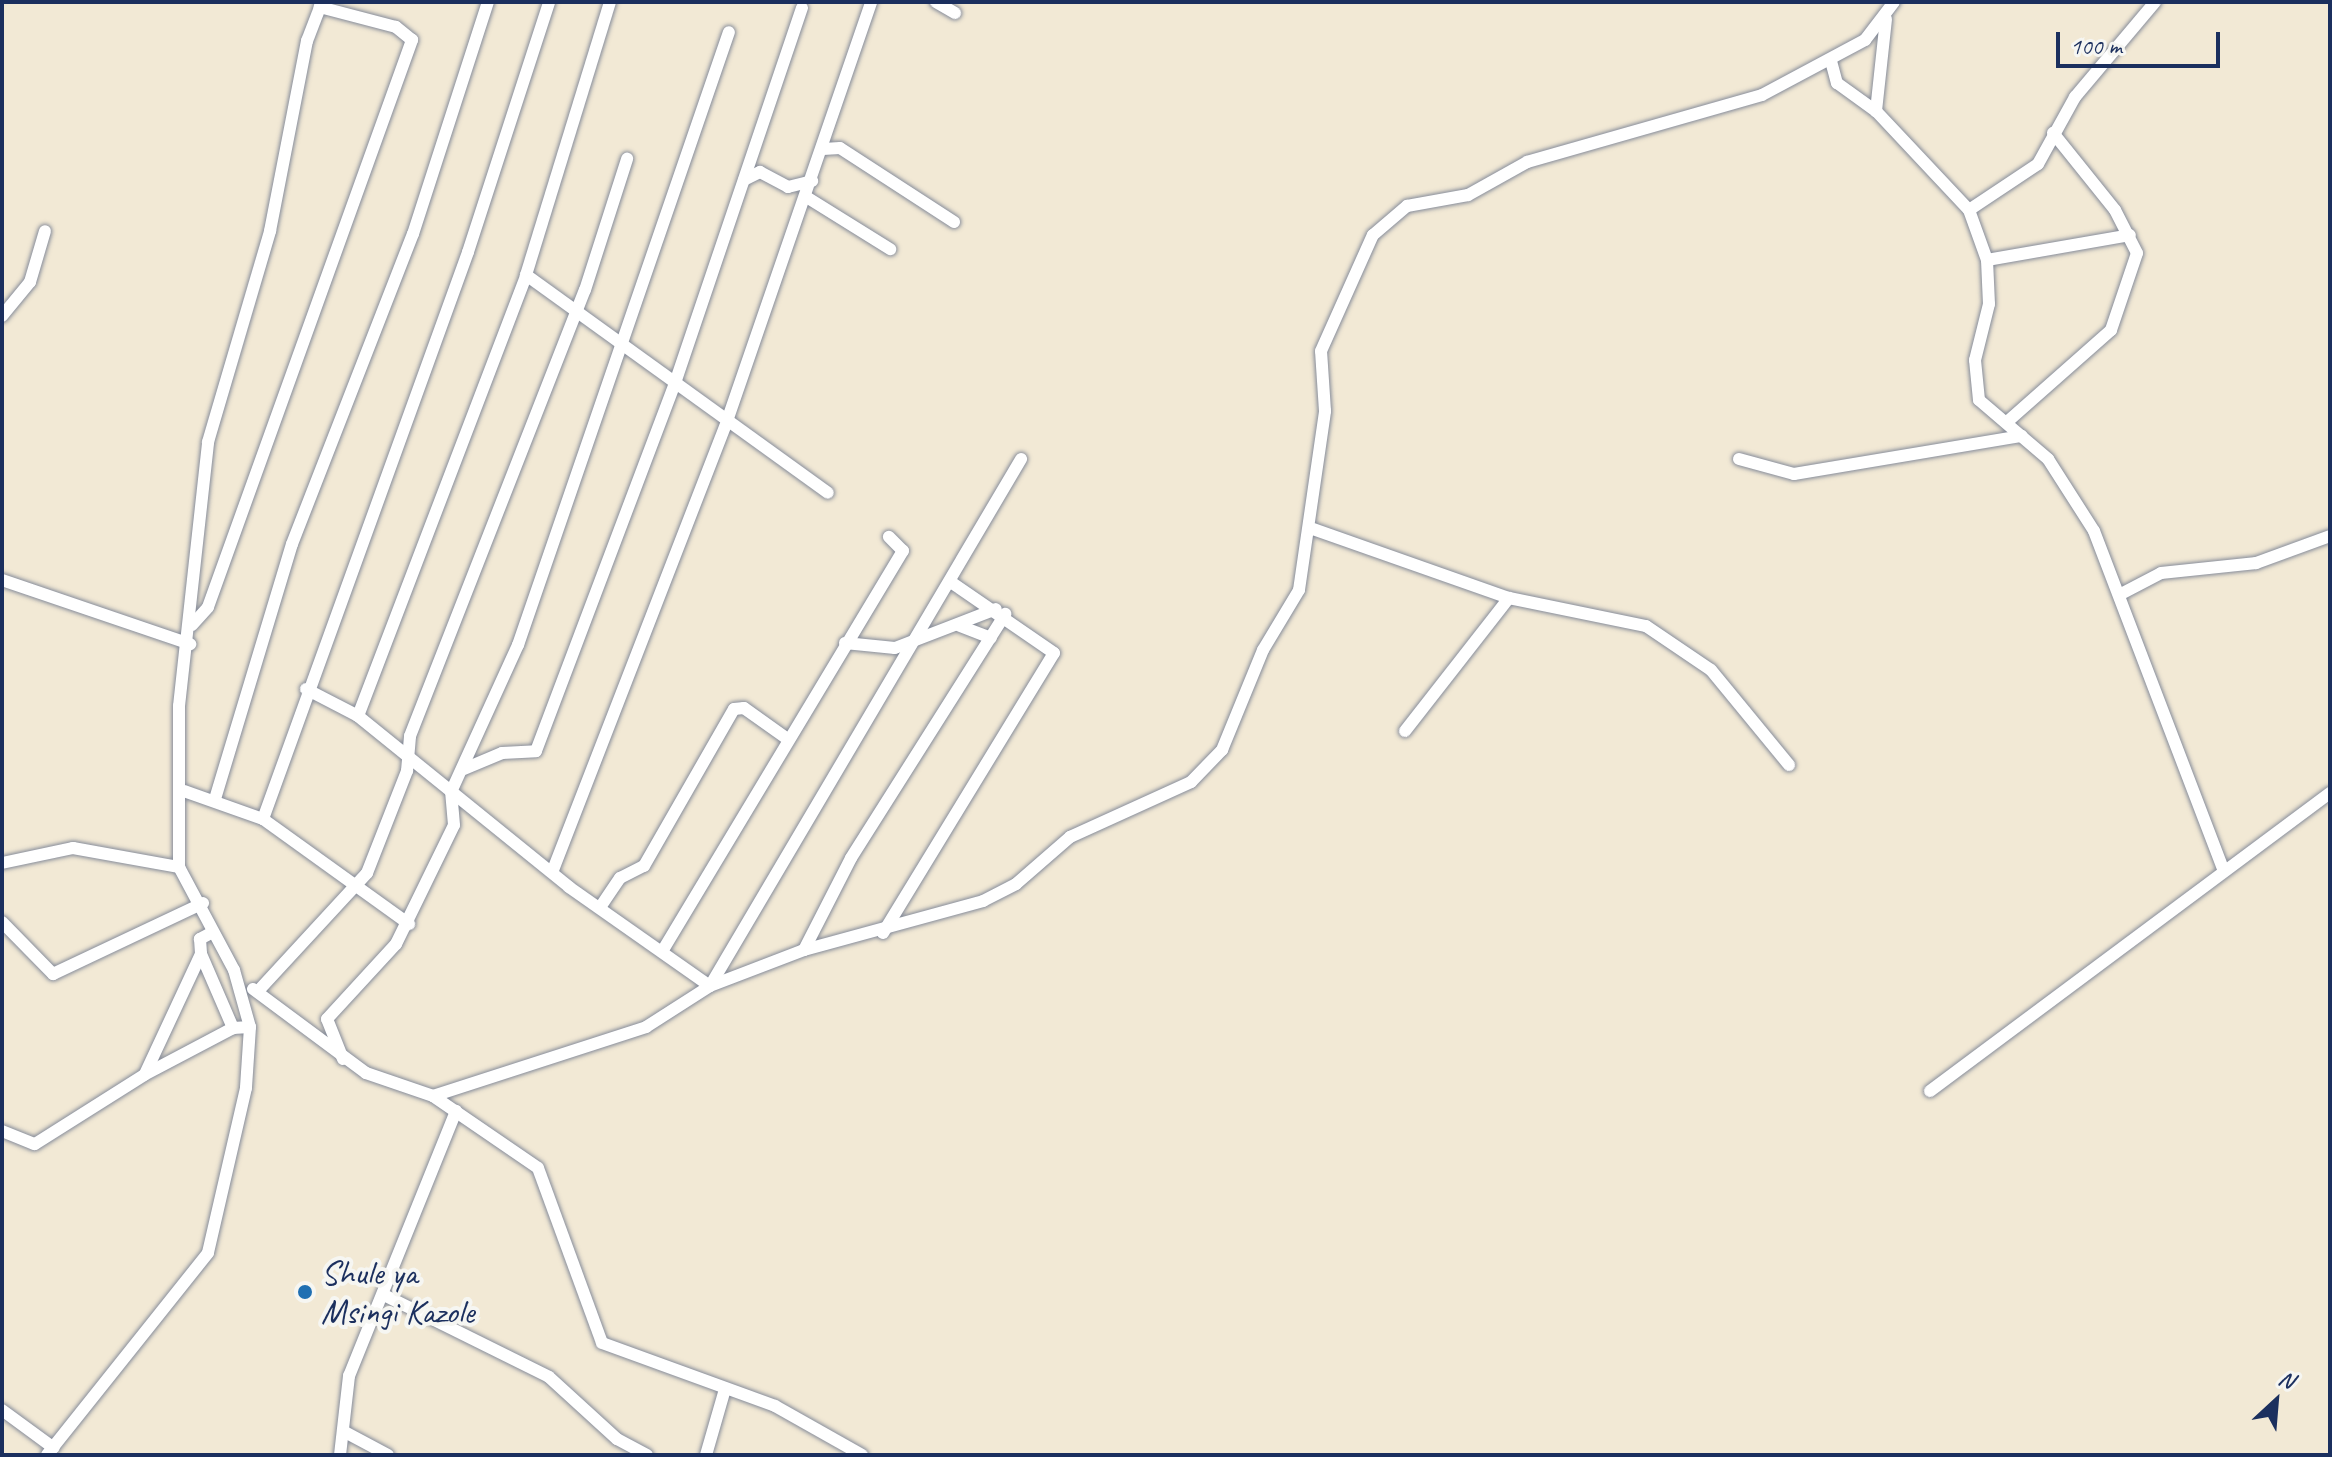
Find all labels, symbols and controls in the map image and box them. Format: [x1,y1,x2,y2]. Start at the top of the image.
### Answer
scale bar [2060,16,2224,66]
text: 100 m [2070,31,2122,61]
place label: Shule ya Msingi Kazole [321,1252,475,1332]
marker: Shule ya Msingi Kazole [296,1283,314,1301]
north arrow [2236,1361,2316,1441]
text: N [2274,1364,2299,1395]

